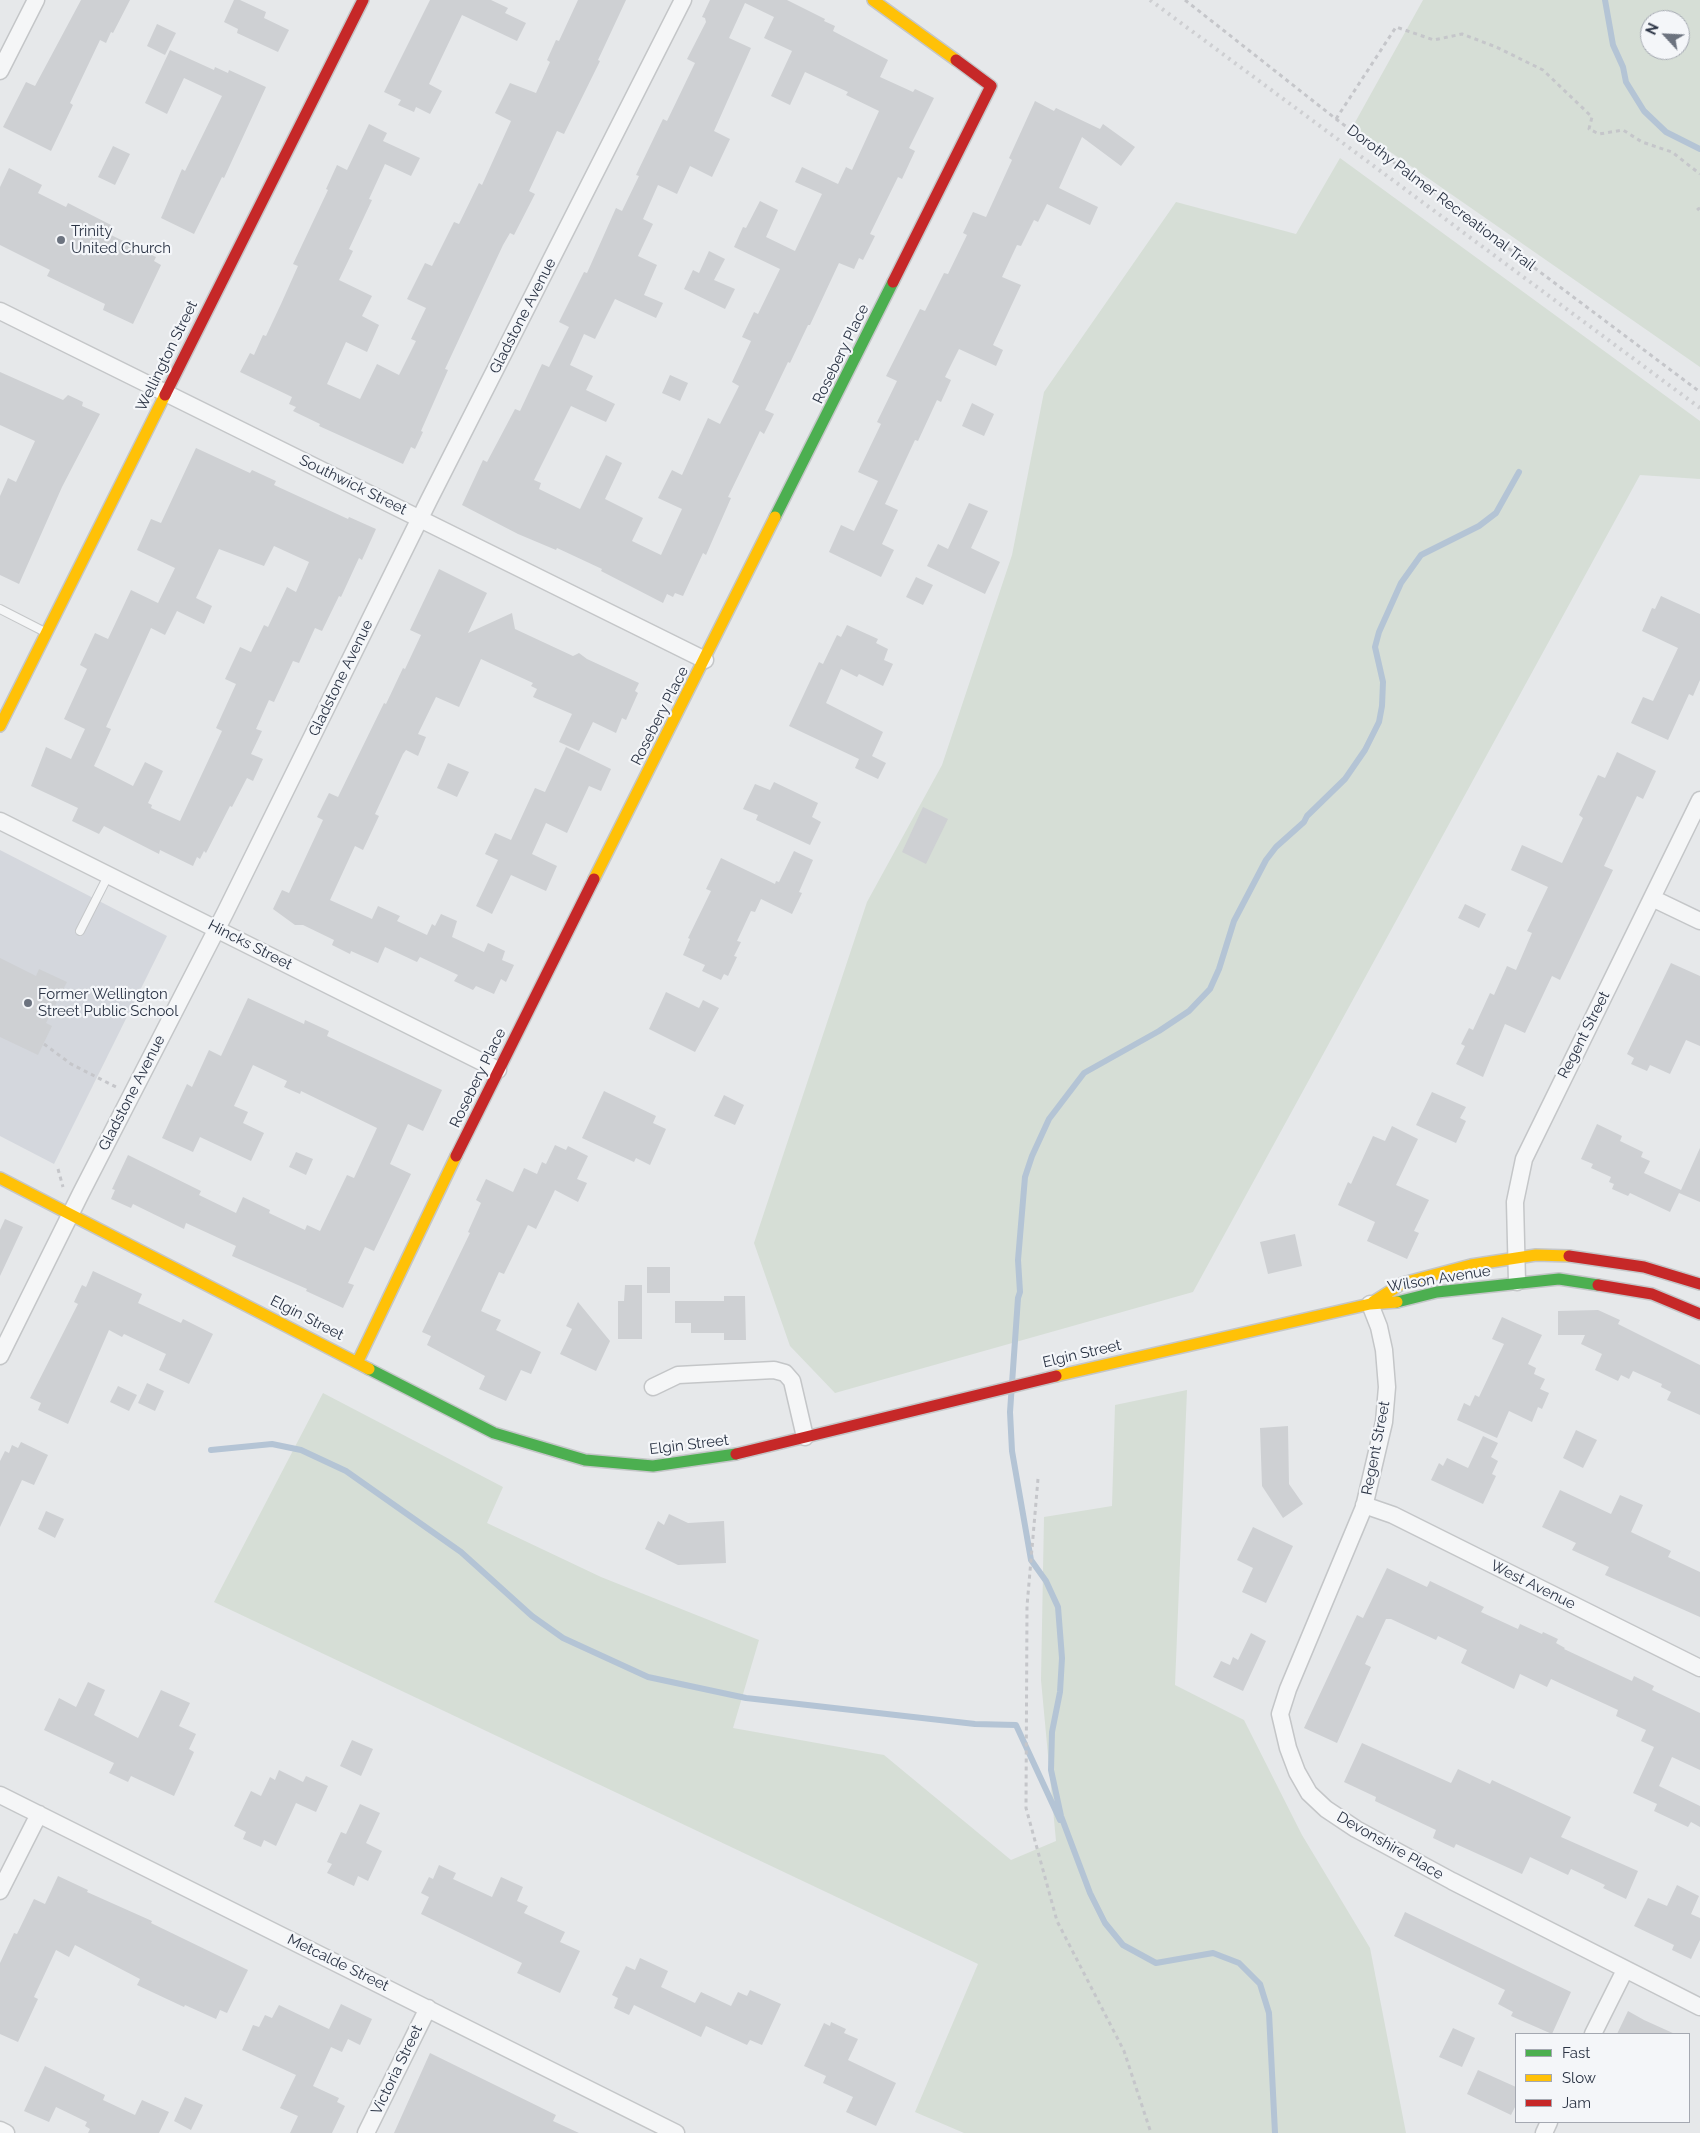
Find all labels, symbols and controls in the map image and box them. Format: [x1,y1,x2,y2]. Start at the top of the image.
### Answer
north arrow [1640,10,1690,60]
text: N [1643,21,1662,37]
street label: Dorothy Palmer Recreational Trail [1343,121,1539,275]
place label: Trinity United Church [71,222,171,257]
marker: Trinity United Church [55,234,67,246]
street label: Gladstone Avenue [486,255,560,377]
street label: Wellington Street [132,298,202,414]
street label: Rosebery Place [809,301,873,407]
street label: Southwick Street [296,451,410,519]
street label: Gladstone Avenue [305,617,377,739]
street label: Rosebery Place [627,664,693,768]
street label: Hincks Street [205,916,295,974]
place label: Former Wellington Street Public School [38,985,178,1020]
street label: Regent Street [1554,988,1614,1082]
marker: Former Wellington Street Public School [22,997,34,1009]
street label: Rosebery Place [446,1025,510,1131]
street label: Gladstone Avenue [95,1032,169,1154]
street label: Wilson Avenue [1386,1262,1492,1296]
street label: Elgin Street [267,1292,347,1344]
street label: Elgin Street [1041,1336,1123,1372]
street label: Regent Street [1358,1399,1394,1497]
street label: Elgin Street [648,1431,730,1459]
street label: West Avenue [1488,1557,1578,1613]
street label: Devonshire Place [1333,1808,1447,1884]
street label: Metcalde Street [284,1931,392,1995]
street label: Victoria Street [368,2022,426,2118]
legend [1515,2033,1690,2123]
text: Fast [1562,2044,1590,2062]
text: Slow [1562,2069,1596,2087]
text: Jam [1562,2094,1591,2112]

